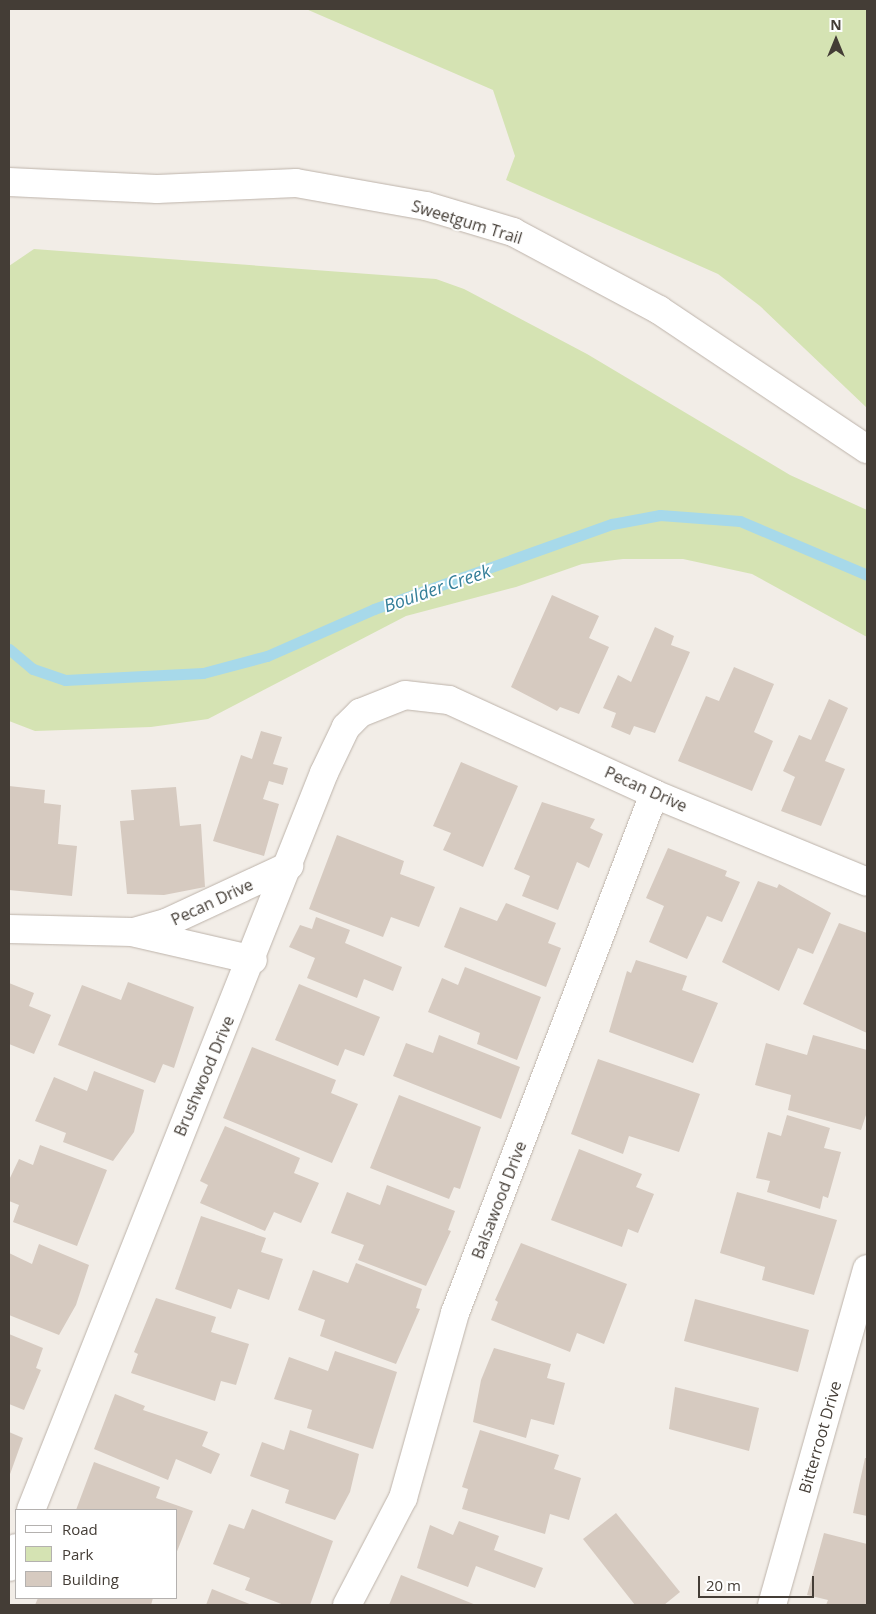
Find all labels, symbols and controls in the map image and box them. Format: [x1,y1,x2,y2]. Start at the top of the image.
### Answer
north arrow [811,15,861,65]
text: N [830,15,842,34]
street label: Sweetgum Trail [409,196,525,248]
water label: Boulder Creek [381,560,493,616]
street label: Pecan Drive [602,762,690,816]
street label: Pecan Drive [168,875,256,929]
street label: Brushwood Drive [170,1013,238,1139]
street label: Balsawood Drive [468,1138,530,1262]
street label: Bitterroot Drive [795,1379,845,1495]
legend [15,1509,178,1599]
text: Road [62,1519,98,1539]
text: Park [62,1544,93,1564]
scale bar [701,1566,817,1598]
text: Building [62,1569,119,1589]
text: 20 m [706,1575,741,1595]

